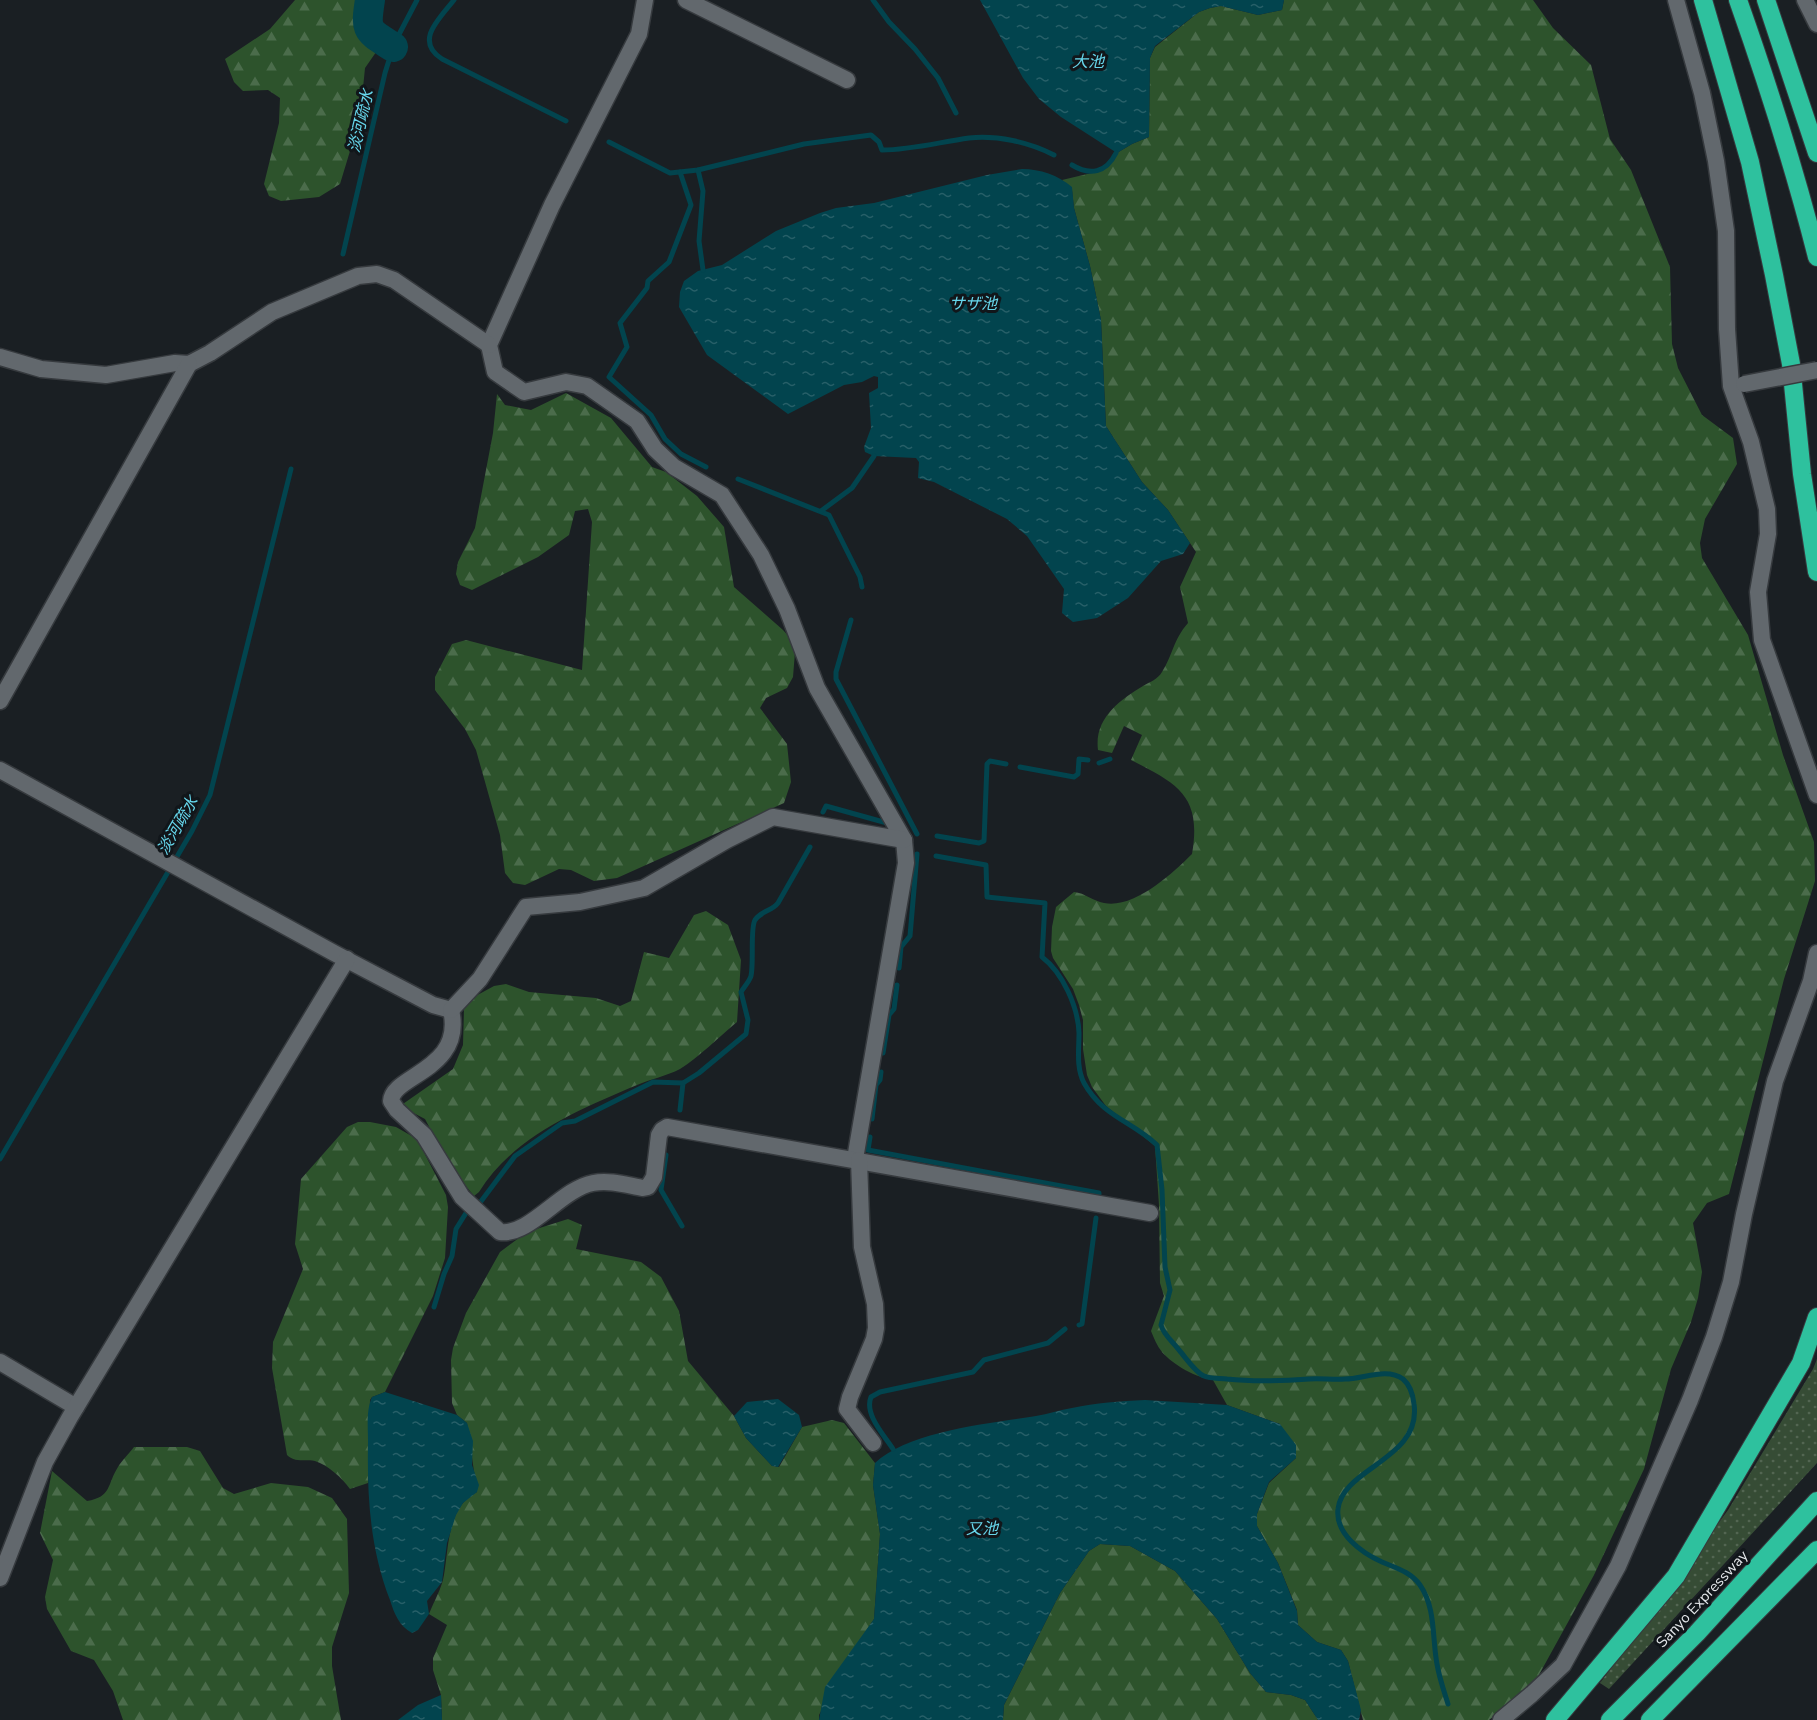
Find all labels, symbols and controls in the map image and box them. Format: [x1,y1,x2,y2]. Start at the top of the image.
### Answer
water label: 大池 [1072,51,1106,73]
water label: 淡河疏水 [343,86,379,155]
water label: サザ池 [949,293,999,315]
water label: 淡河疏水 [152,791,204,859]
water label: 又池 [966,1518,1000,1540]
street label: Sanyo Expressway [1652,1546,1753,1652]

